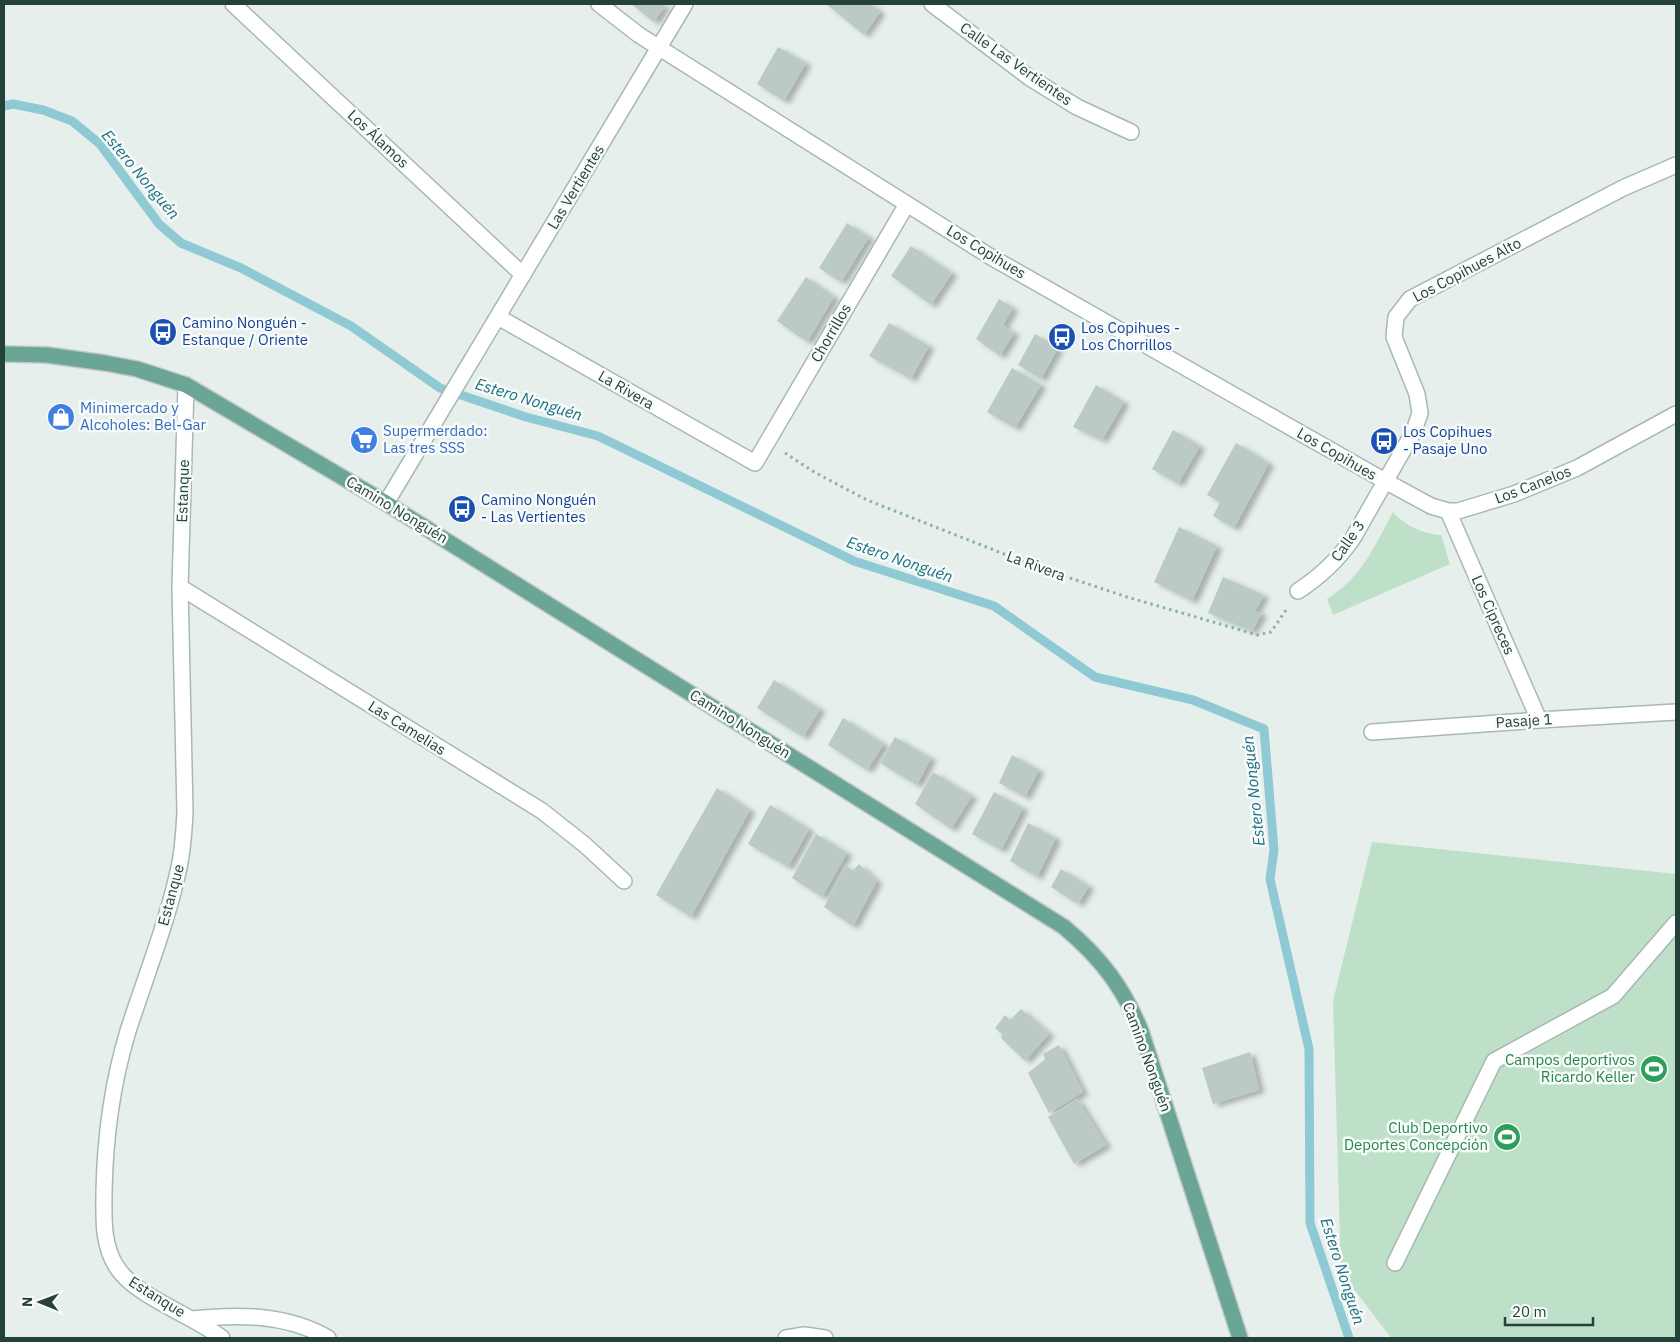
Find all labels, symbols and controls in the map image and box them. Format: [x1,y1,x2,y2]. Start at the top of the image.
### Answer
street label: Calle Las Vertientes [957,18,1076,109]
street label: Los Álamos [344,105,413,172]
water label: Estero Nonguén [98,125,184,223]
street label: Las Vertientes [543,141,608,233]
street label: Los Copihues [943,220,1029,283]
street label: Los Copihues Alto [1409,233,1524,306]
street label: Chorrillos [806,300,855,366]
place label: Camino Nonguén - Estanque / Oriente [182,313,308,349]
bus stop icon: Camino Nonguén - Estanque / Oriente [148,317,178,347]
place label: Los Copihues - Los Chorrillos [1081,318,1180,354]
bus stop icon: Los Copihues - Los Chorrillos [1047,322,1077,352]
street label: La Rivera [595,366,658,413]
water label: Estero Nonguén [473,373,585,425]
place label: Minimercado y Alcoholes: Bel-Gar [80,398,207,434]
shop icon: Minimercado y Alcoholes: Bel-Gar [46,402,76,432]
place label: Supermerdado: Las tres SSS [383,421,488,457]
place label: Los Copihues - Pasaje Uno [1403,422,1492,458]
street label: Los Copihues [1294,423,1381,484]
supermarket icon: Supermerdado: Las tres SSS [349,425,379,455]
bus stop icon: Los Copihues - Pasaje Uno [1369,426,1399,456]
street label: Estanque [172,459,193,523]
street label: Los Canelos [1492,461,1574,508]
street label: Camino Nonguén [343,472,452,547]
place label: Camino Nonguén - Las Vertientes [481,490,596,526]
bus stop icon: Camino Nonguén - Las Vertientes [447,494,477,524]
street label: Calle 3 [1327,516,1369,565]
water label: Estero Nonguén [844,531,956,587]
street label: La Rivera [1004,546,1068,585]
street label: Los Cipreces [1467,572,1519,658]
street label: Camino Nonguén [686,685,794,762]
street label: Las Camelias [365,696,450,759]
street label: Pasaje 1 [1495,709,1553,732]
water label: Estero Nonguén [1237,735,1269,847]
street label: Estanque [153,862,188,928]
street label: Camino Nonguén [1119,999,1176,1114]
place label: Campos deportivos Ricardo Keller [1505,1050,1635,1086]
sports icon: Campos deportivos Ricardo Keller [1639,1054,1669,1084]
place label: Club Deportivo Deportes Concepción [1344,1118,1488,1154]
sports icon: Club Deportivo Deportes Concepción [1492,1122,1522,1152]
water label: Estero Nonguén [1316,1215,1370,1327]
street label: Estanque [125,1272,189,1321]
north arrow [15,1277,65,1327]
scale bar [1505,1294,1592,1326]
text: N [18,1297,36,1307]
text: 20 m [1512,1302,1547,1321]

